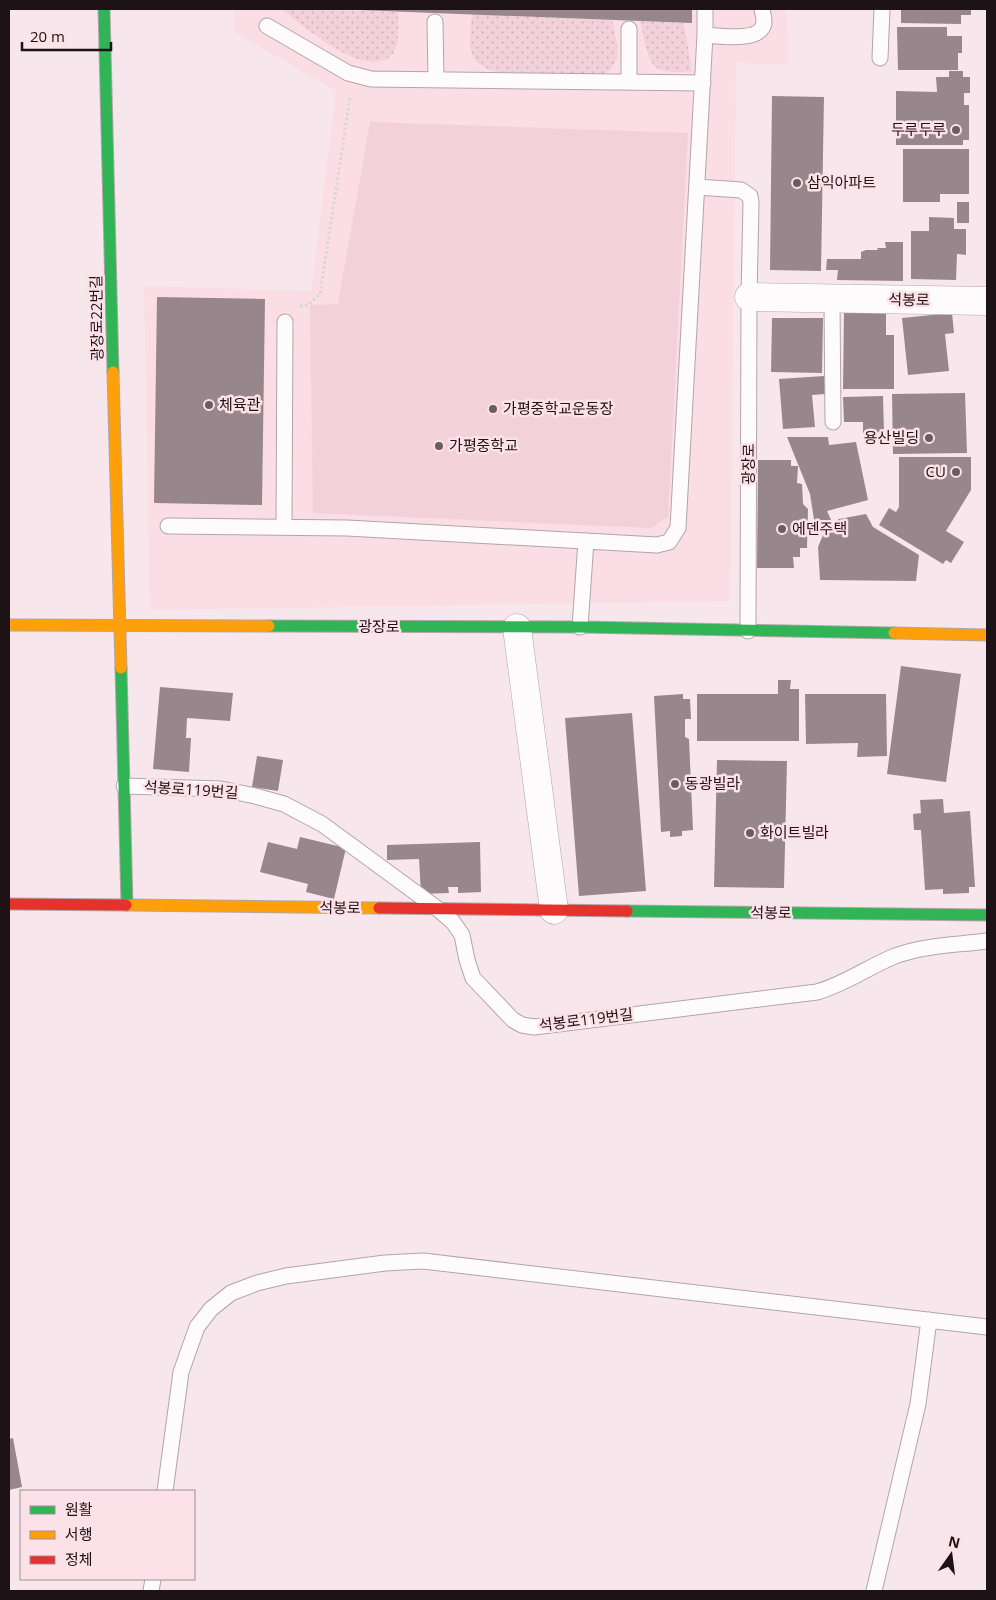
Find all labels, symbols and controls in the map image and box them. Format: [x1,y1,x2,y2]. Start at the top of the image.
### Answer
scale bar [22,20,111,52]
text: 20 m [30,26,65,46]
place label: 두루두루 [891,119,946,139]
marker: 두루두루 [950,124,962,136]
place label: 삼익아파트 [807,172,876,192]
marker: 삼익아파트 [791,177,803,189]
street label: 광장로22번길 [85,275,107,361]
street label: 석봉로 [888,289,930,309]
place label: 체육관 [219,394,261,414]
place label: 가평중학교운동장 [503,398,614,418]
marker: 체육관 [203,399,215,411]
marker: 가평중학교운동장 [487,403,499,415]
place label: 용산빌딩 [864,427,919,447]
marker: 용산빌딩 [923,432,935,444]
place label: 가평중학교 [449,435,518,455]
marker: 가평중학교 [433,440,445,452]
street label: 광장로 [738,443,758,485]
place label: CU [926,461,946,481]
marker: CU [950,466,962,478]
place label: 에덴주택 [792,518,847,538]
marker: 에덴주택 [776,523,788,535]
street label: 광장로 [358,616,400,636]
place label: 동광빌라 [685,773,740,793]
street label: 석봉로119번길 [143,776,239,802]
marker: 동광빌라 [669,778,681,790]
place label: 화이트빌라 [760,822,829,842]
marker: 화이트빌라 [744,827,756,839]
street label: 석봉로 [319,897,361,917]
street label: 석봉로 [750,902,792,922]
street label: 석봉로119번길 [538,1003,634,1035]
legend [20,1490,195,1580]
text: 원활 [65,1499,93,1519]
text: 서행 [65,1524,93,1544]
north arrow [926,1530,976,1580]
text: N [946,1531,962,1552]
text: 정체 [65,1549,93,1569]

